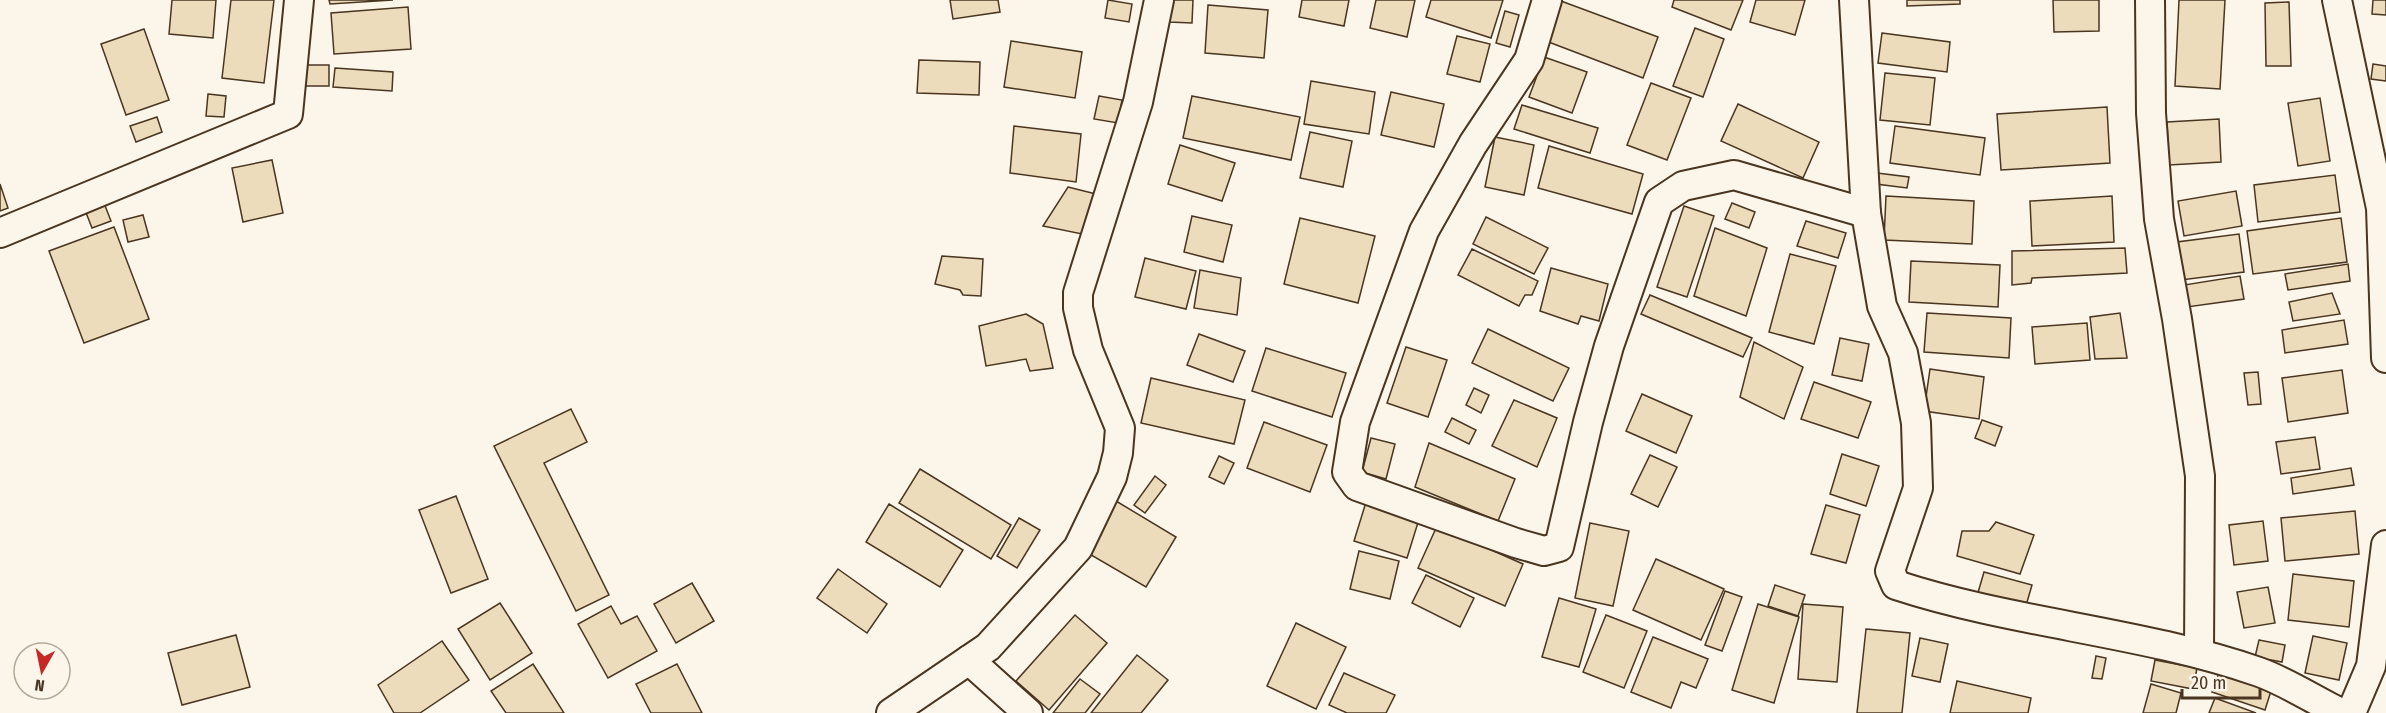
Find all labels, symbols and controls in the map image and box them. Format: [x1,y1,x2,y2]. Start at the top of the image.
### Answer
north arrow [12,641,72,701]
scale bar [2182,662,2260,700]
text: 20 m [2191,672,2226,694]
text: N [34,675,46,695]

